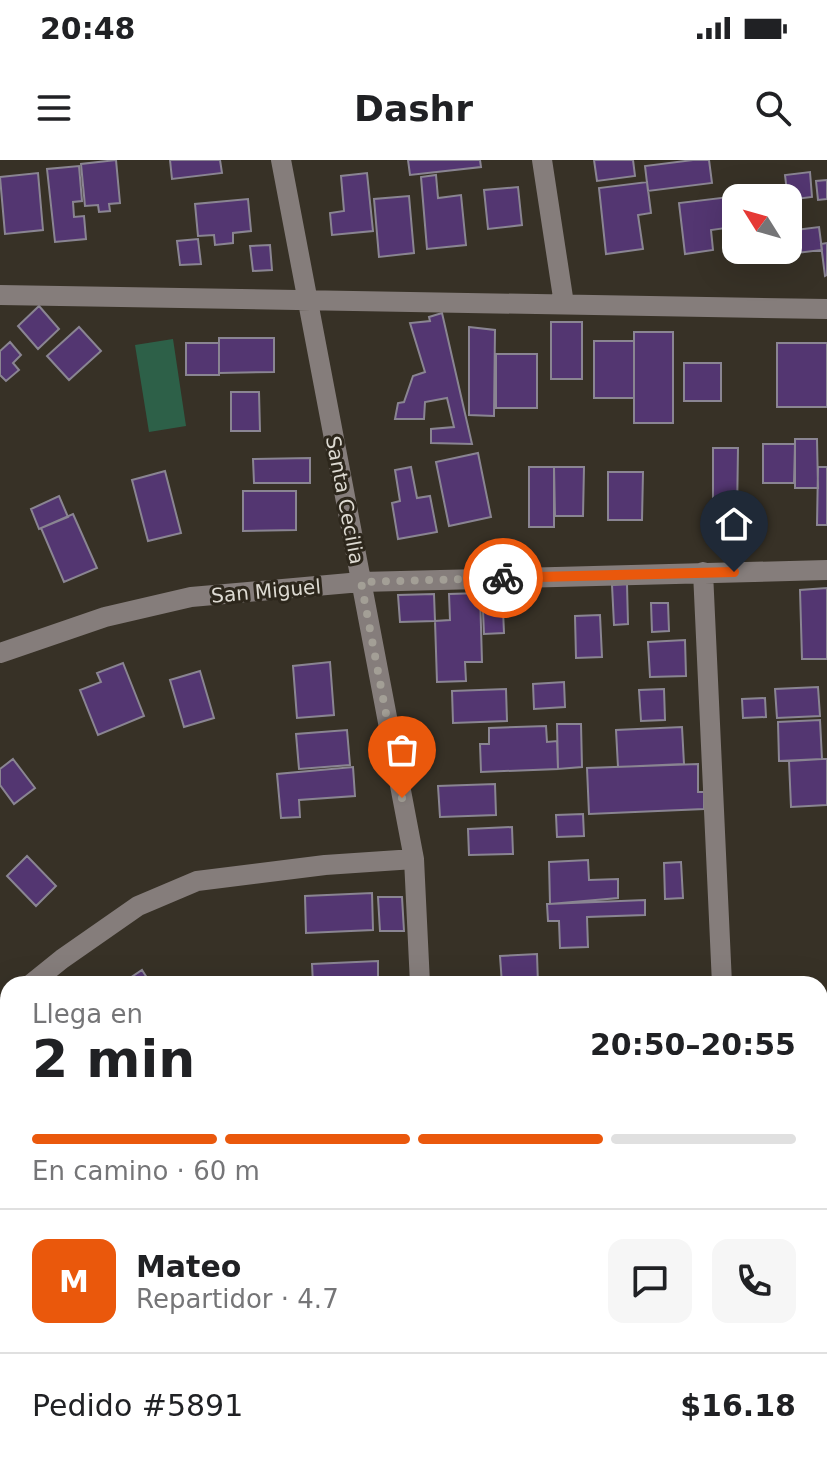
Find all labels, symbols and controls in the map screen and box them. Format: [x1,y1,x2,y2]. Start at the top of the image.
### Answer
text: 20:48 [40,11,136,46]
icon: menu [32,86,76,130]
icon: search [751,86,795,130]
text: Dashr [354,88,473,129]
north arrow [722,184,802,264]
map controls [722,184,802,264]
street label: Santa Cecilia [321,434,369,566]
pin [700,490,768,572]
icon: home [712,502,756,546]
courier [463,538,543,618]
icon: bike [481,556,525,600]
street label: San Miguel [210,574,322,608]
pin [368,716,436,798]
icon: bag [380,728,424,772]
text: Llega en [32,999,143,1029]
text: 20:50–20:55 [590,1027,796,1062]
text: 2 min [32,1029,195,1089]
text: En camino · 60 m [32,1156,260,1186]
button: chat [608,1239,692,1323]
button: phone [712,1239,796,1323]
text: Mateo [136,1249,241,1284]
text: M [59,1264,89,1299]
text: Repartidor · 4.7 [136,1284,339,1314]
text: Pedido #5891 [32,1388,243,1423]
text: $16.18 [680,1388,796,1423]

